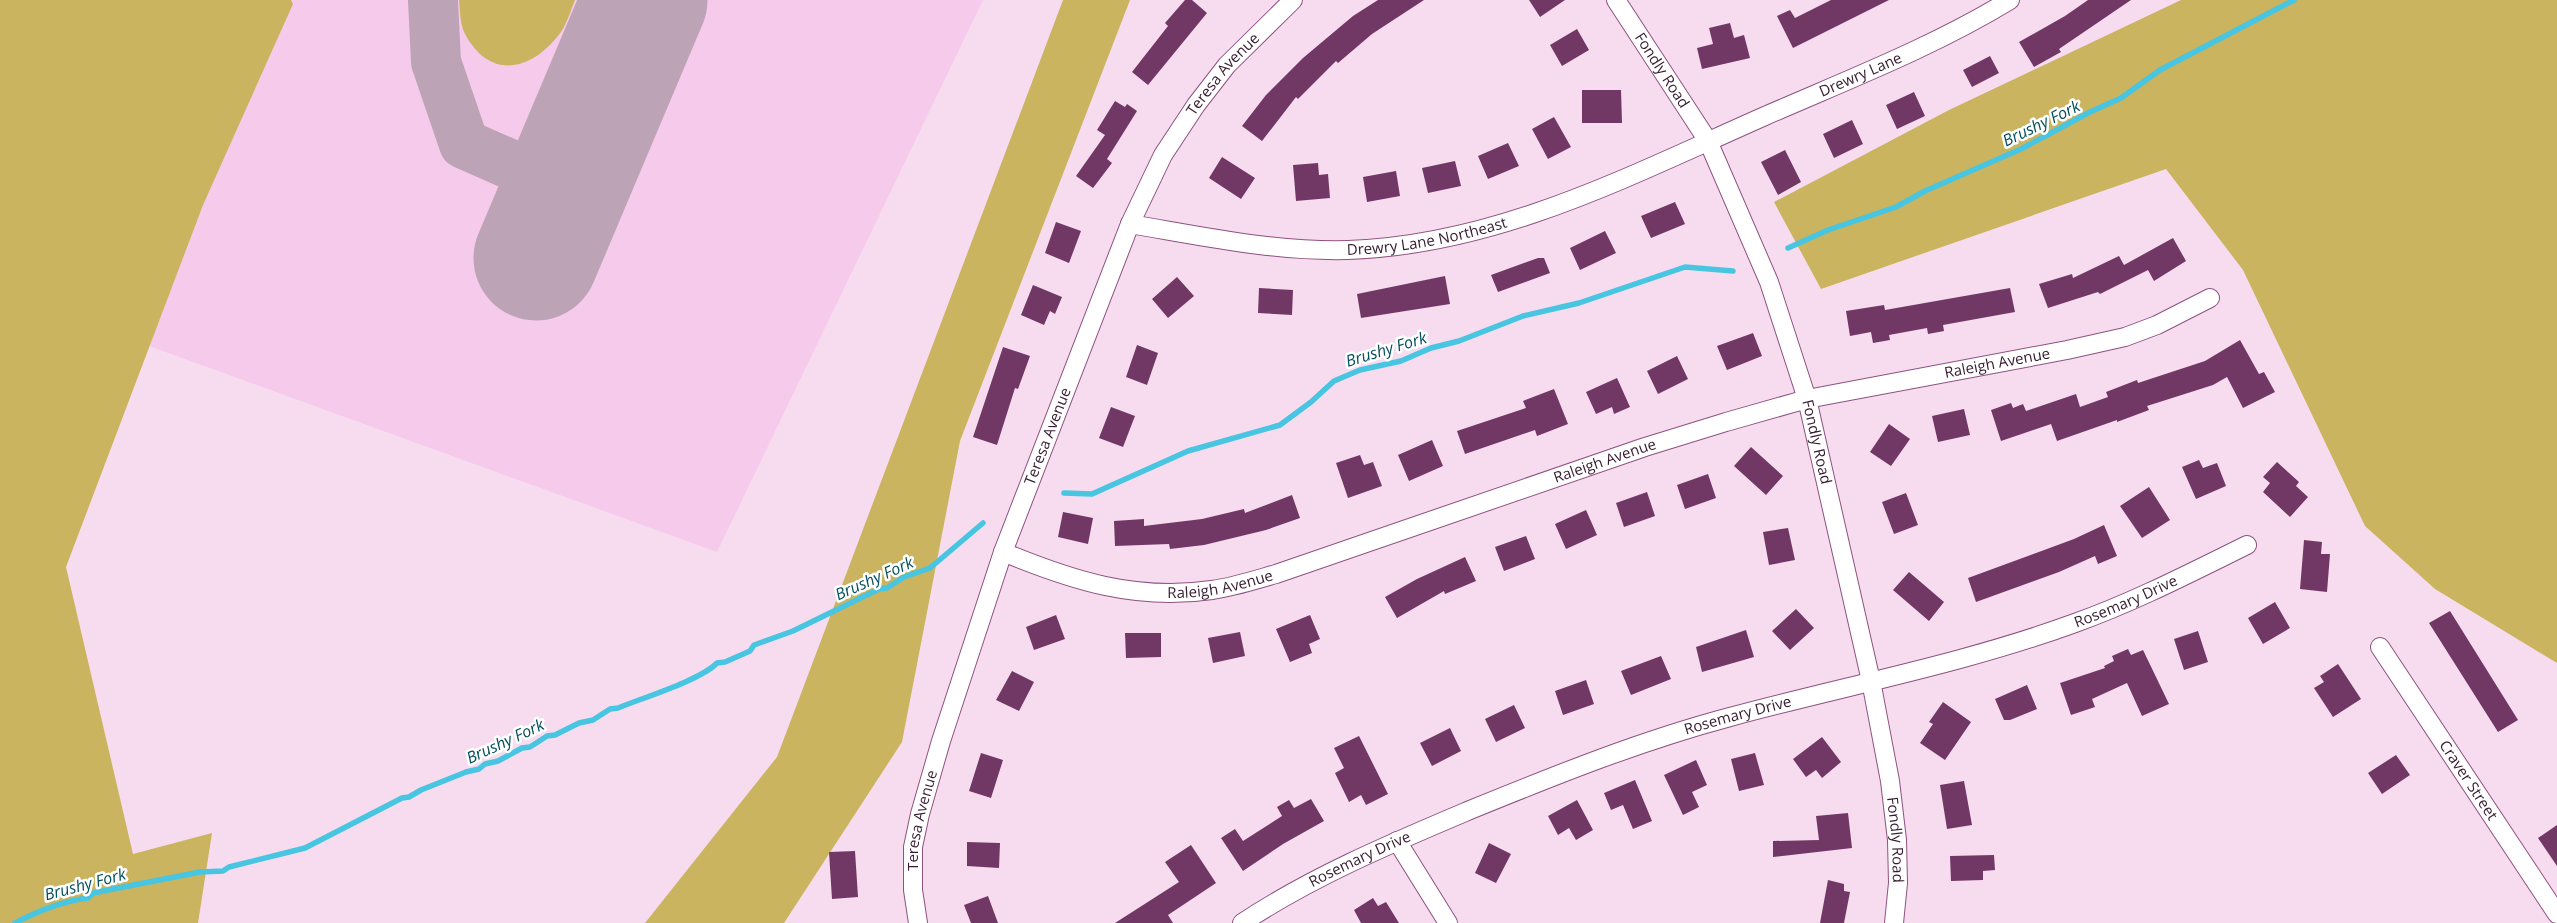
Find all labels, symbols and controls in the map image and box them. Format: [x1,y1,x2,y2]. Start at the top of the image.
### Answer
street label: Teresa Avenue [1181,28,1263,119]
street label: Fondly Road [1631,28,1695,111]
street label: Drewry Lane [1816,47,1905,101]
water label: Brushy Fork [1999,94,2084,151]
street label: Drewry Lane Northeast [1346,212,1509,259]
water label: Brushy Fork [1343,326,1430,372]
street label: Raleigh Avenue [1942,342,2051,382]
street label: Teresa Avenue [1019,384,1075,488]
street label: Fondly Road [1798,397,1837,486]
street label: Raleigh Avenue [1551,433,1658,487]
water label: Brushy Fork [831,550,918,605]
street label: Raleigh Avenue [1167,564,1275,602]
street label: Rosemary Drive [2071,570,2180,632]
street label: Rosemary Drive [1681,691,1793,739]
water label: Brushy Fork [462,713,549,769]
street label: Craver Street [2436,736,2503,824]
street label: Teresa Avenue [902,767,941,871]
street label: Fondly Road [1883,796,1909,883]
street label: Rosemary Drive [1305,826,1413,891]
water label: Brushy Fork [42,862,129,905]

